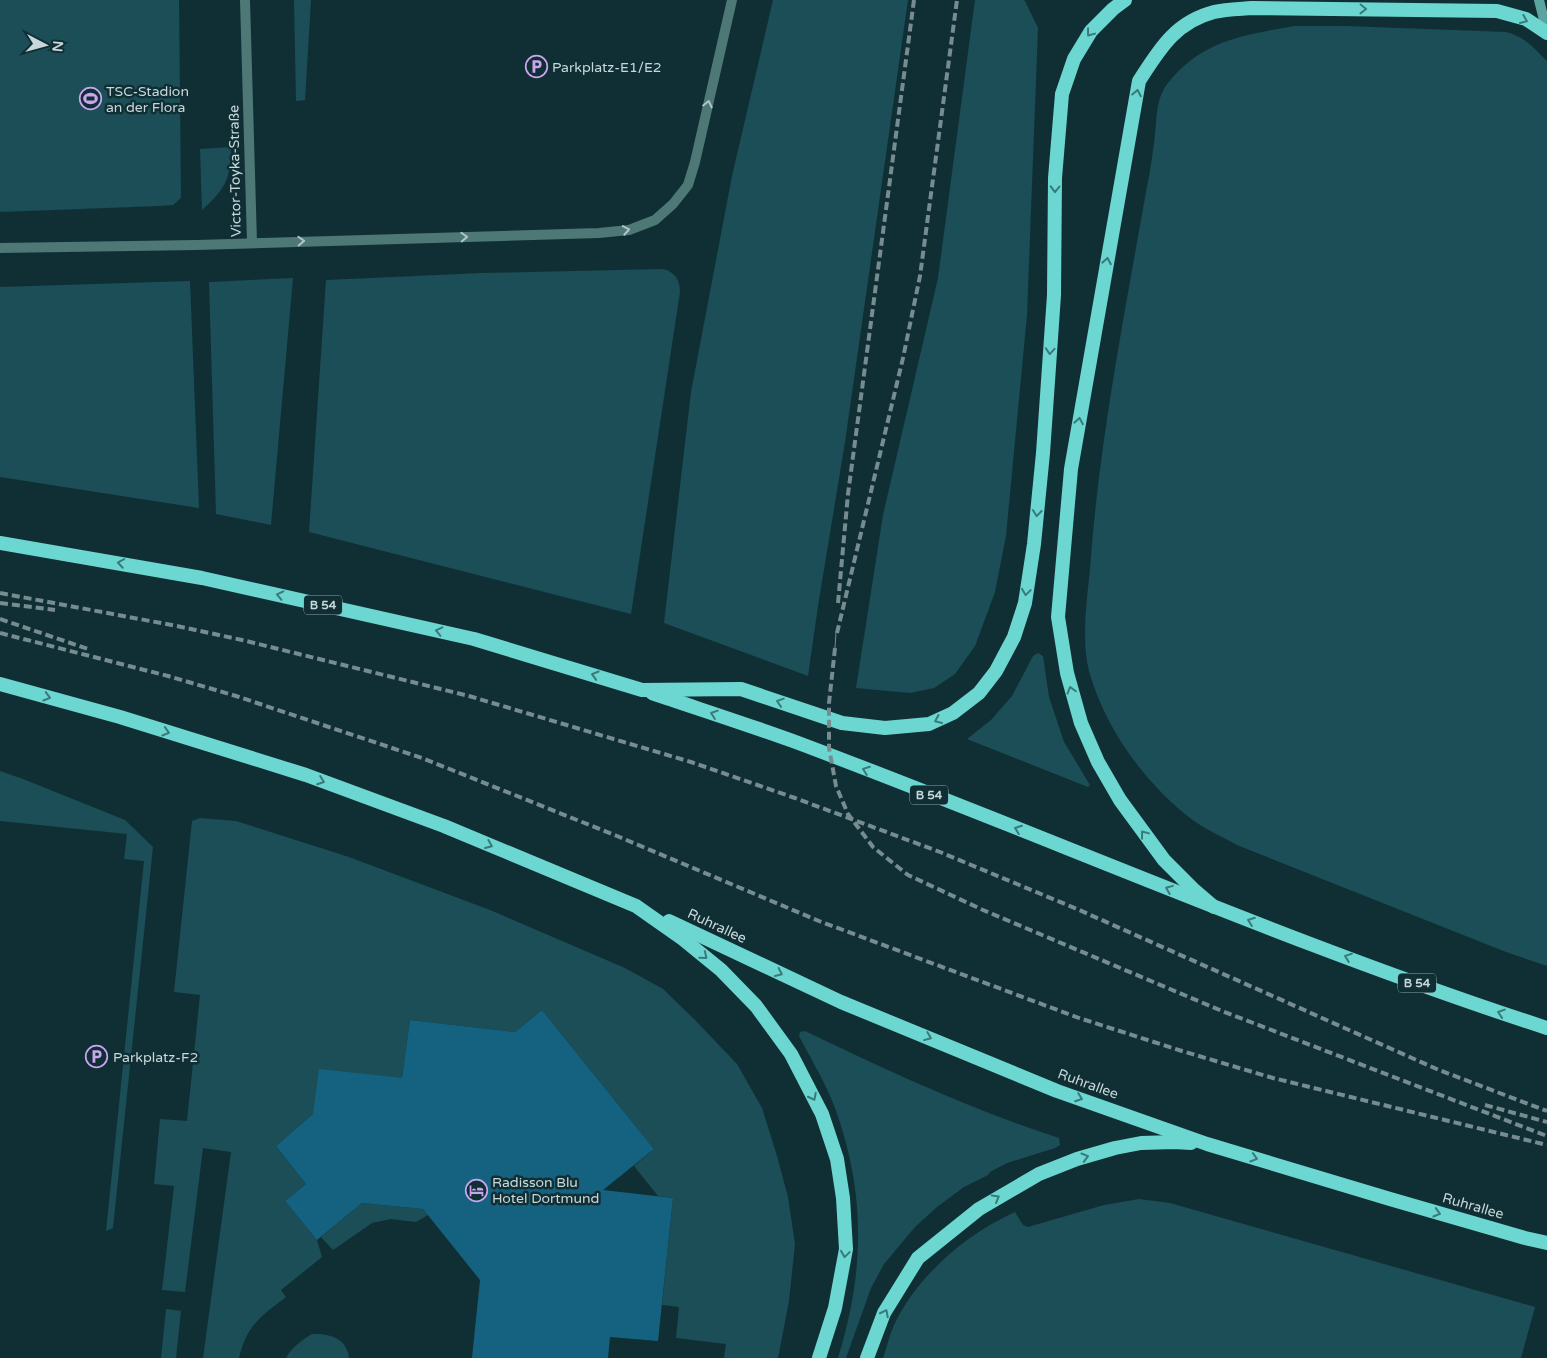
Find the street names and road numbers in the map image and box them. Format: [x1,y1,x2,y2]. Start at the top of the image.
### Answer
street label: Victor-Toyka-Straße [225,105,245,237]
road number: B 54 [304,596,342,614]
road number: B 54 [910,786,948,804]
street label: Ruhrallee [685,905,749,947]
road number: B 54 [1398,974,1436,992]
street label: Ruhrallee [1055,1065,1121,1103]
street label: Ruhrallee [1440,1189,1506,1223]

